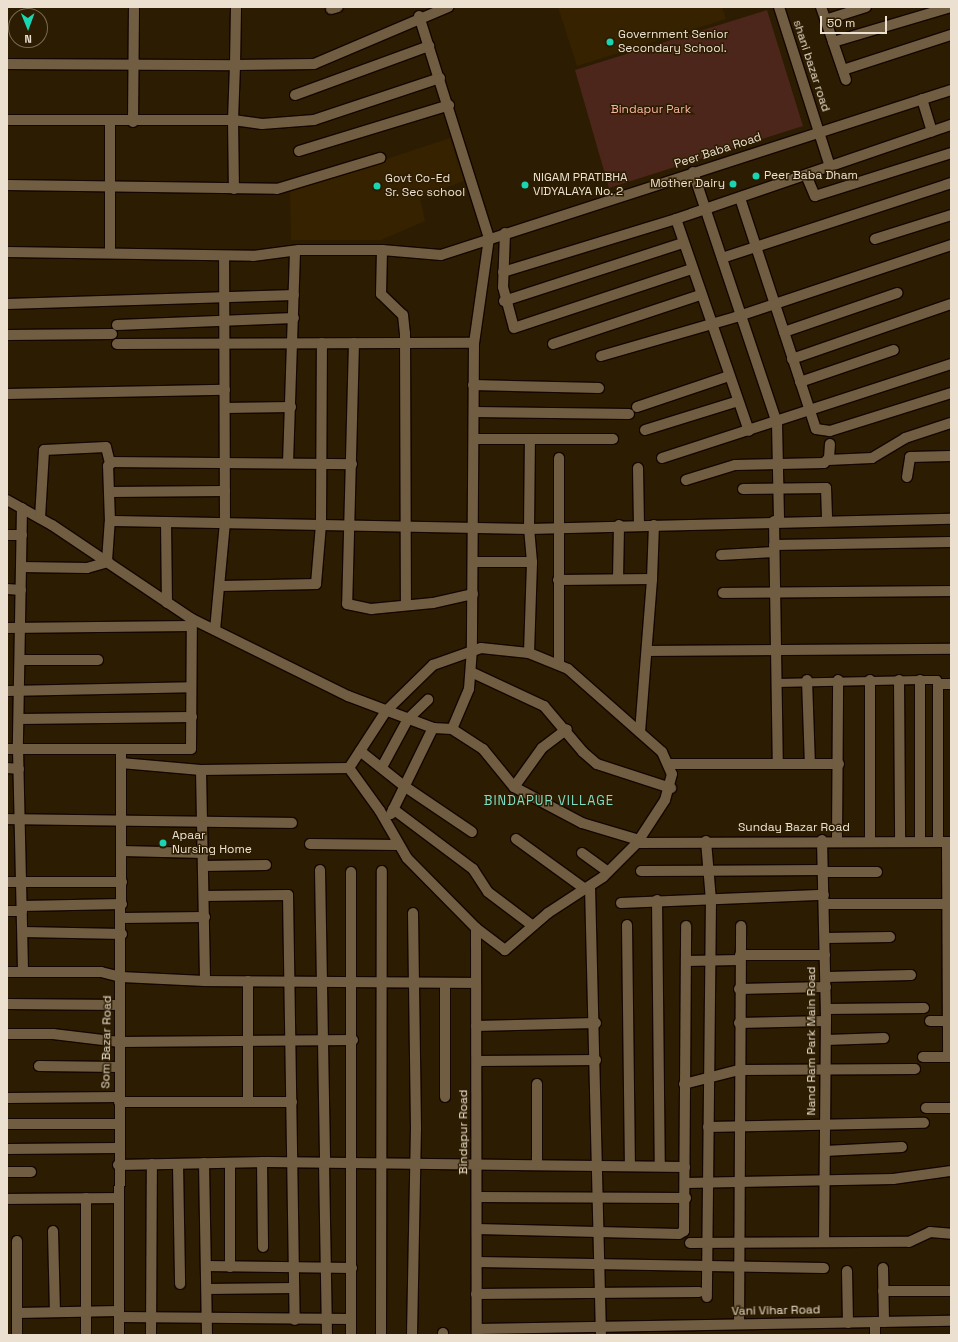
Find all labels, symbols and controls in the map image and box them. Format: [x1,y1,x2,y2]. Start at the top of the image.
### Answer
north arrow [8,8,48,48]
scale bar [822,8,889,34]
text: 50 m [827,15,855,31]
street label: shani bazar road [789,18,833,114]
place label: Government Senior Secondary School. [618,28,728,56]
text: N [24,32,32,46]
marker: Government Senior Secondary School. [605,37,615,47]
park label: Bindapur Park [611,103,691,117]
street label: Peer Baba Road [673,130,763,172]
place label: Peer Baba Dham [764,169,858,183]
place label: NIGAM PRATIBHA VIDYALAYA No. 2 [533,171,628,199]
marker: Peer Baba Dham [751,171,761,181]
place label: Govt Co-Ed Sr. Sec school [385,172,466,200]
place label: Mother Dairy [650,177,725,191]
marker: Mother Dairy [728,179,738,189]
marker: NIGAM PRATIBHA VIDYALAYA No. 2 [520,180,530,190]
marker: Govt Co-Ed Sr. Sec school [372,181,382,191]
district label: BINDAPUR VILLAGE [484,793,614,809]
street label: Sunday Bazar Road [738,821,850,835]
place label: Apaar Nursing Home [172,829,252,857]
marker: Apaar Nursing Home [157,837,169,849]
street label: Nand Ram Park Main Road [805,966,819,1116]
street label: Som Bazar Road [99,995,115,1089]
street label: Bindapur Road [457,1090,471,1174]
street label: Vani Vihar Road [731,1303,821,1319]

